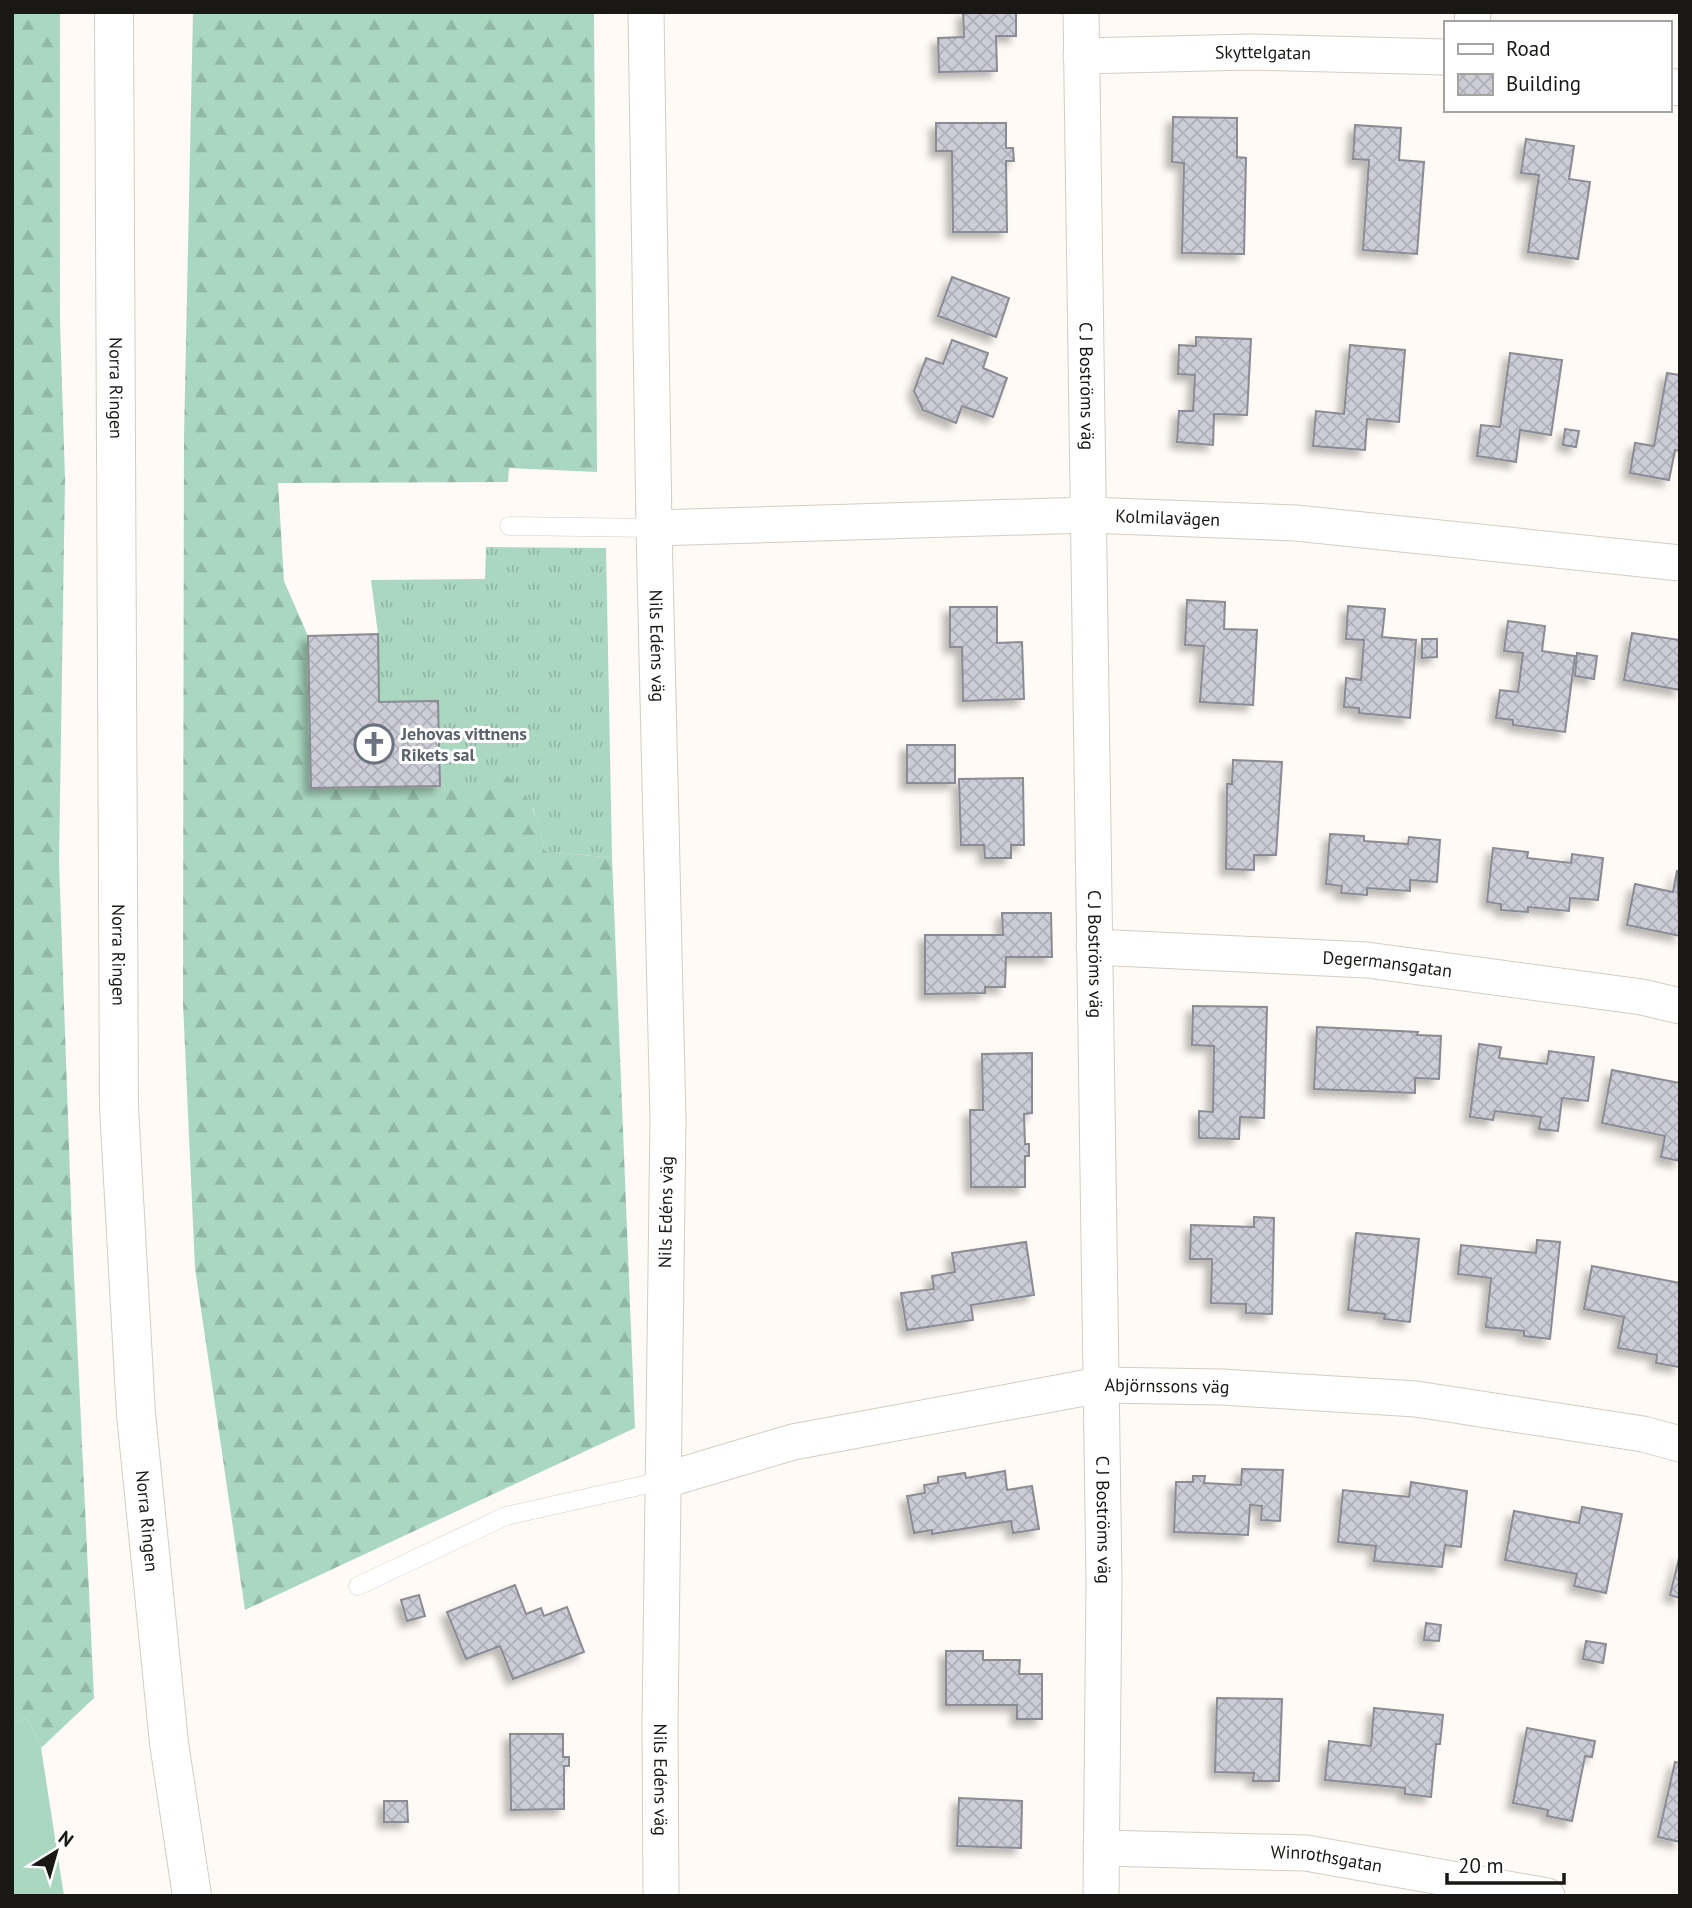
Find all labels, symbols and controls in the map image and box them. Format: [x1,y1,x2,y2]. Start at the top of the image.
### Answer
legend [1444,21,1671,112]
text: Road [1506,35,1550,62]
street label: Skyttelgatan [1214,40,1311,65]
text: Building [1506,70,1581,97]
street label: C J Boströms väg [1075,322,1099,450]
street label: Norra Ringen [104,337,128,439]
street label: Kolmilavägen [1115,504,1221,531]
street label: Nils Edéns väg [644,589,670,702]
place label: Jehovas vittnens Rikets sal [400,722,527,766]
church icon: Jehovas vittnens Rikets sal [353,723,395,765]
street label: C J Boströms väg [1083,890,1108,1018]
street label: Norra Ringen [107,904,131,1006]
street label: Degermansgatan [1322,946,1454,982]
street label: Nils Edéns väg [653,1156,678,1268]
street label: Abjörnssons väg [1104,1373,1230,1398]
street label: C J Boströms väg [1091,1456,1116,1584]
street label: Norra Ringen [131,1469,164,1573]
street label: Nils Edéns väg [649,1723,673,1836]
north arrow [21,1817,91,1887]
text: N [54,1825,78,1852]
street label: Winrothsgatan [1270,1840,1384,1877]
scale bar [1447,1842,1564,1886]
text: 20 m [1458,1852,1504,1879]

